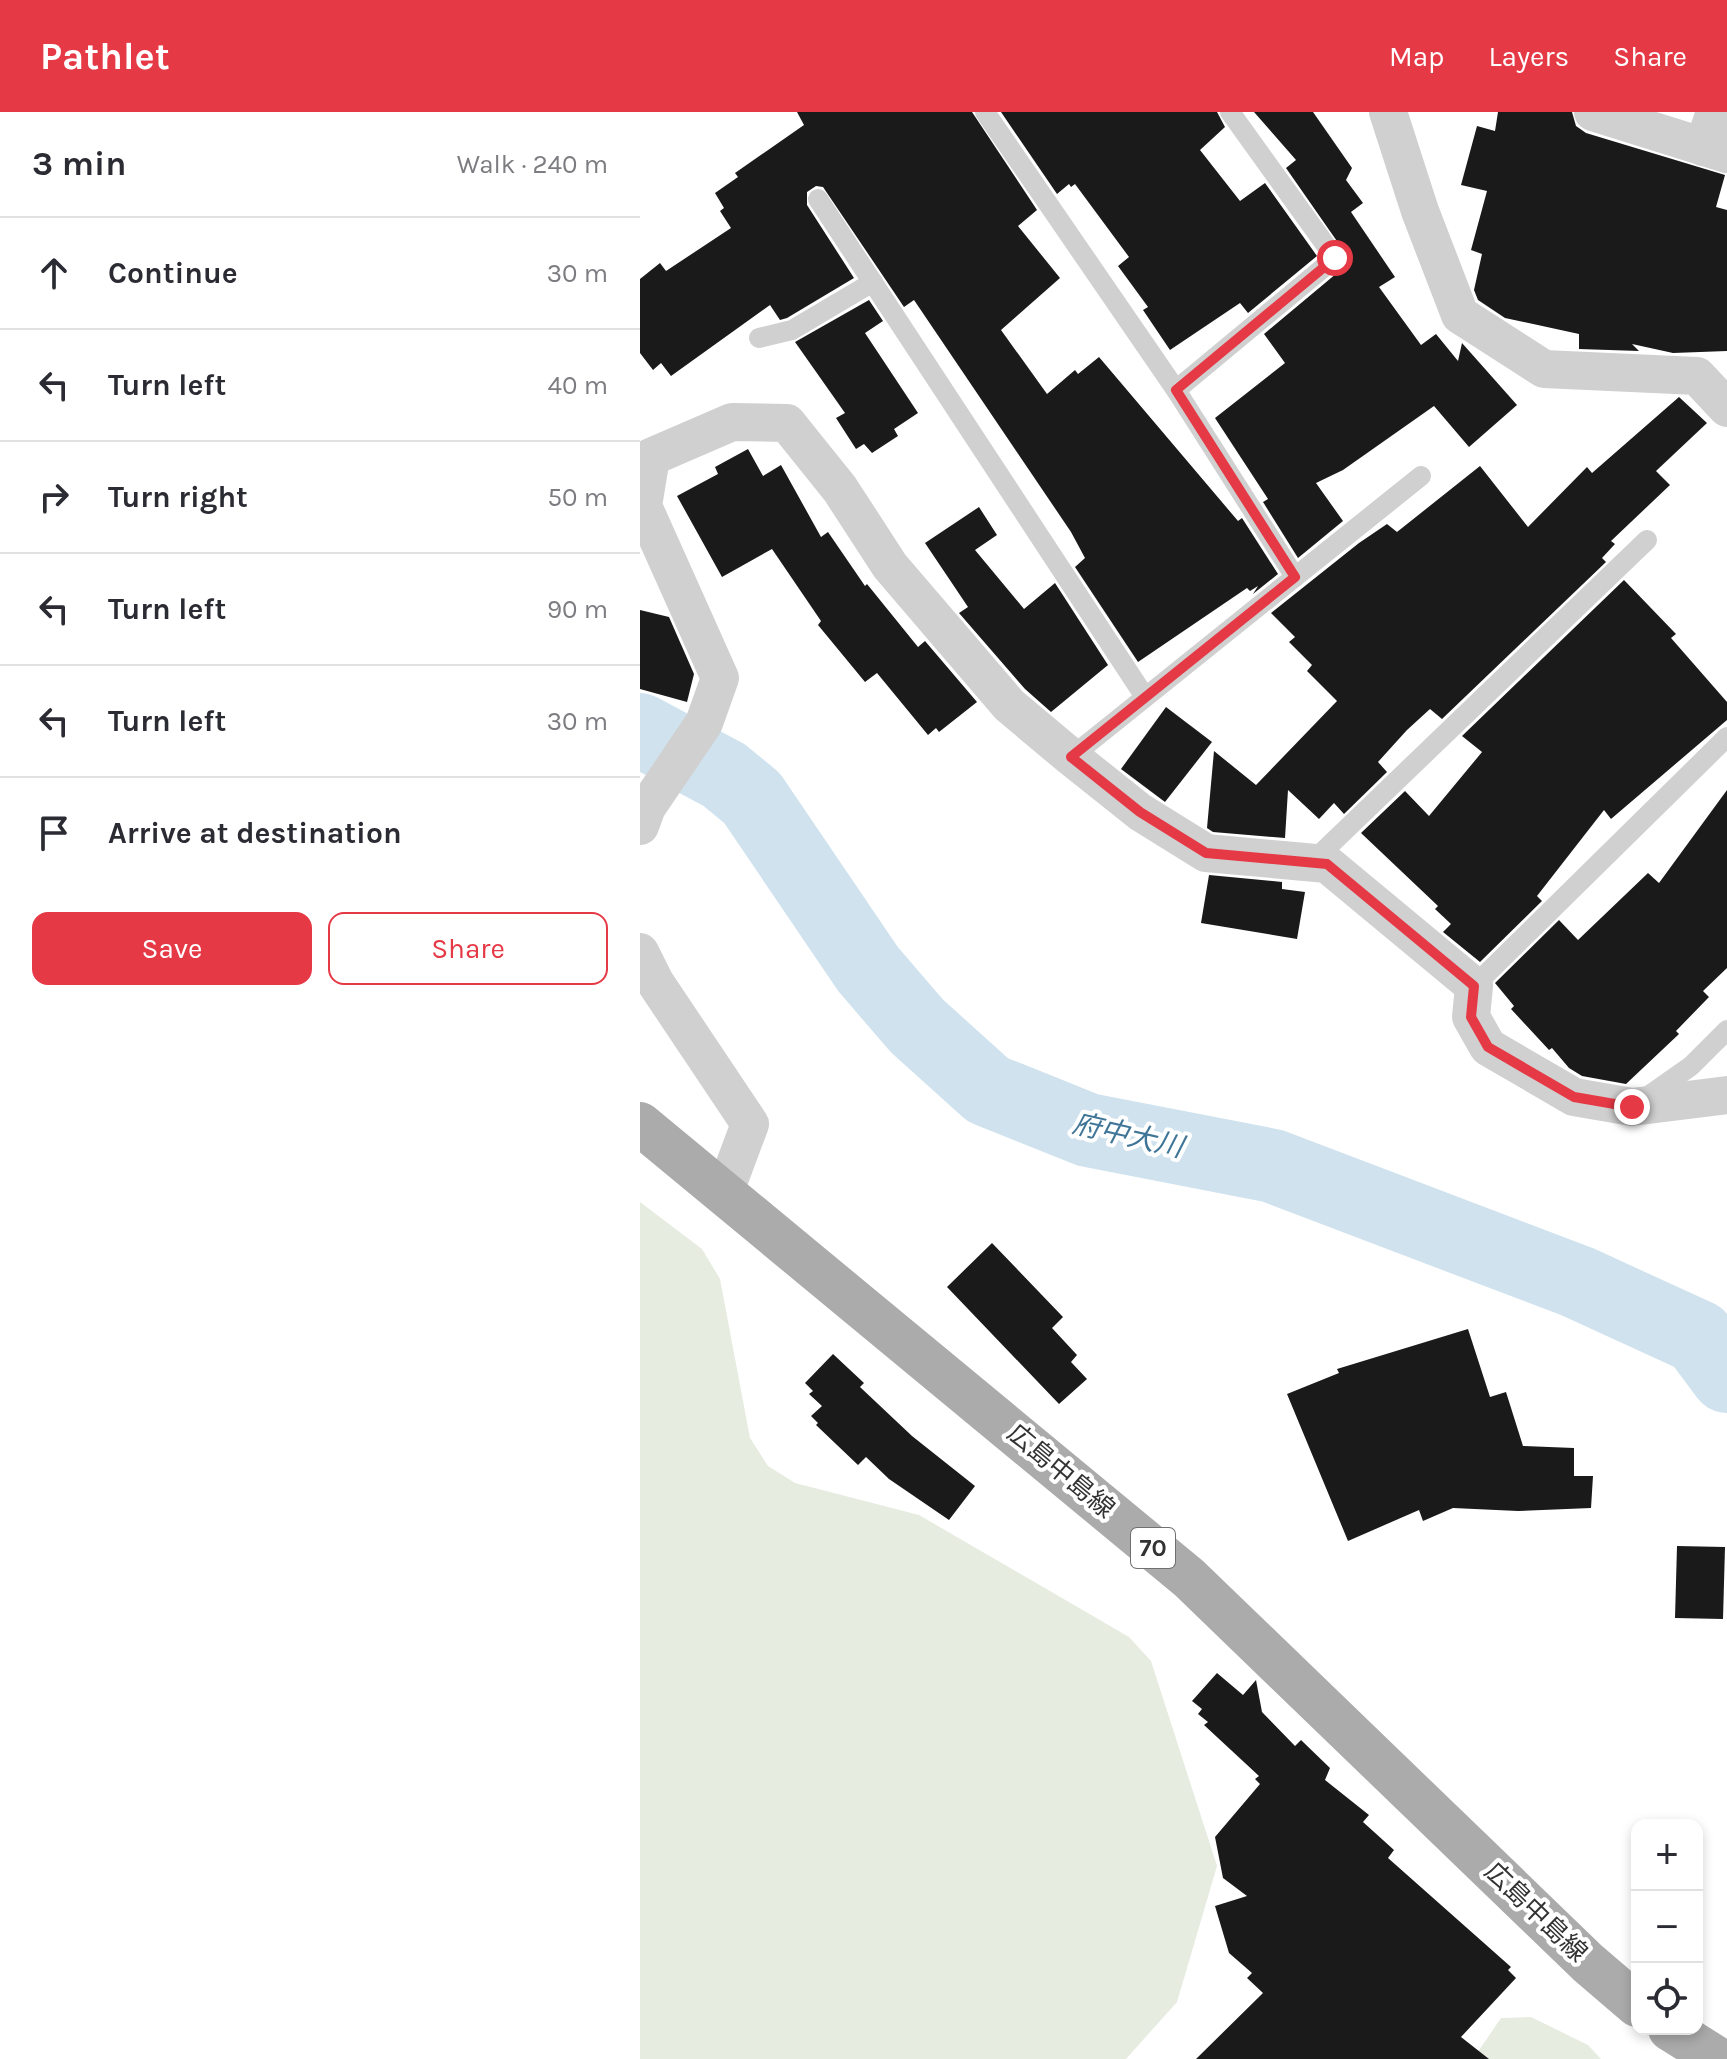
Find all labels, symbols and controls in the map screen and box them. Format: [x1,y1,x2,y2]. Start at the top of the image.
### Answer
text: Pathlet [40,34,170,79]
text: Map [1389,40,1444,73]
text: Layers [1488,40,1569,73]
text: Share [1613,40,1687,73]
text: 3 min [32,144,126,184]
text: Walk · 240 m [457,149,608,180]
route start [1317,240,1353,276]
icon: ahead [32,251,76,295]
text: Continue [108,255,238,291]
text: 30 m [547,258,608,289]
icon: left [32,363,76,407]
text: Turn left [108,367,226,403]
text: 40 m [548,370,608,401]
icon: right [32,475,76,519]
text: Turn right [108,479,248,515]
text: 50 m [547,482,608,513]
icon: left [32,587,76,631]
text: Turn left [108,591,226,627]
text: 90 m [547,594,608,625]
icon: left [32,699,76,743]
text: Turn left [108,703,226,739]
text: 30 m [547,706,608,737]
icon: arrive [32,811,76,855]
text: Arrive at destination [108,815,402,851]
button: Save [32,912,312,985]
button: Share [328,912,608,985]
route end [1614,1089,1650,1125]
water label: 府中大川 [1070,1106,1189,1164]
street label: 広島中島線 [1001,1417,1121,1525]
road number: 70 [1131,1528,1175,1568]
map controls [1631,1819,1703,2035]
button: + [1631,1819,1703,1891]
street label: 広島中島線 [1478,1856,1594,1968]
button: − [1631,1891,1703,1963]
button: locate [1631,1963,1703,2035]

